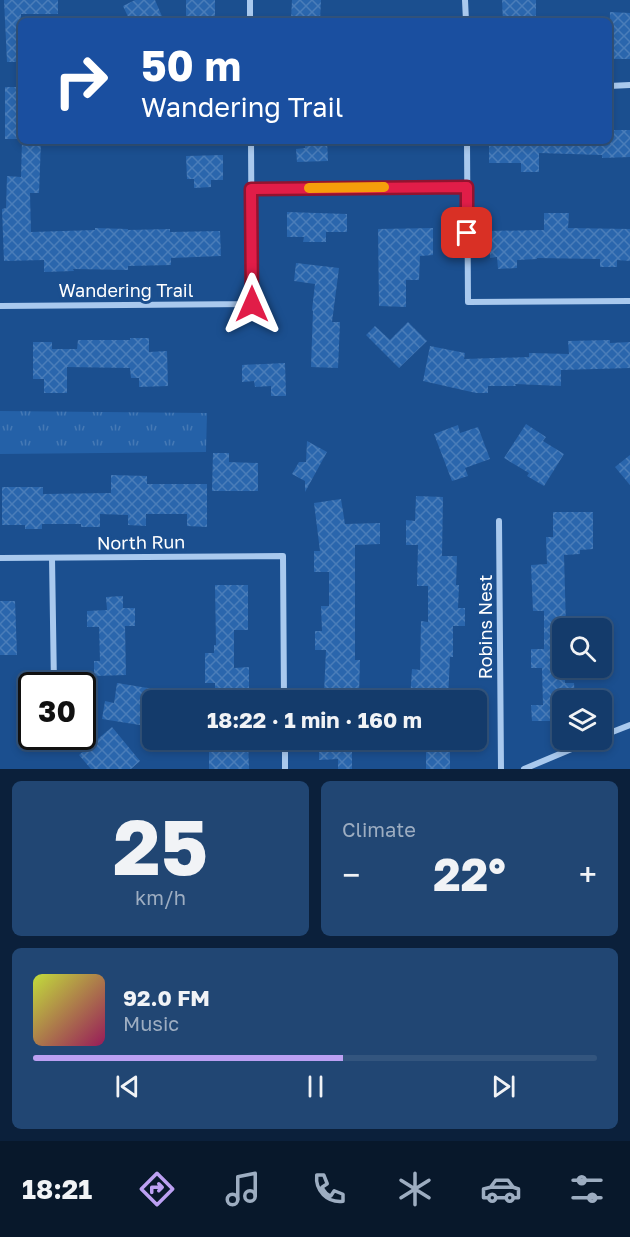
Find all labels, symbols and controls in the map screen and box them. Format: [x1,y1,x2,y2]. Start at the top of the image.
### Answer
text: 50 m [141,40,241,90]
icon: right [42,42,120,120]
text: Wandering Trail [141,91,343,123]
pin [441,207,492,258]
icon: arrive [450,216,483,249]
position arrow [220,272,284,336]
street label: Wandering Trail [59,279,194,301]
street label: North Run [97,530,185,554]
street label: Robins Nest [474,575,496,679]
map controls [552,618,612,750]
button: search [552,618,612,678]
speed limit sign: 30 [18,672,96,750]
button: layers [552,690,612,750]
text: 18:22 · 1 min · 160 m [207,706,422,733]
text: 25 [113,799,208,892]
text: Climate [342,817,416,841]
text: 22° [433,847,506,901]
text: − [342,855,360,894]
text: + [579,855,597,894]
text: km/h [135,885,186,909]
text: 92.0 FM [123,984,210,1011]
text: Music [123,1011,179,1035]
icon: previous [111,1070,144,1103]
icon: pause [299,1070,332,1103]
icon: next [487,1070,520,1103]
icon: directions [136,1168,178,1210]
icon: music [222,1168,264,1210]
icon: phone [308,1168,350,1210]
icon: climate [394,1168,436,1210]
icon: car [480,1168,522,1210]
icon: filters [566,1168,608,1210]
text: 18:21 [22,1173,92,1205]

